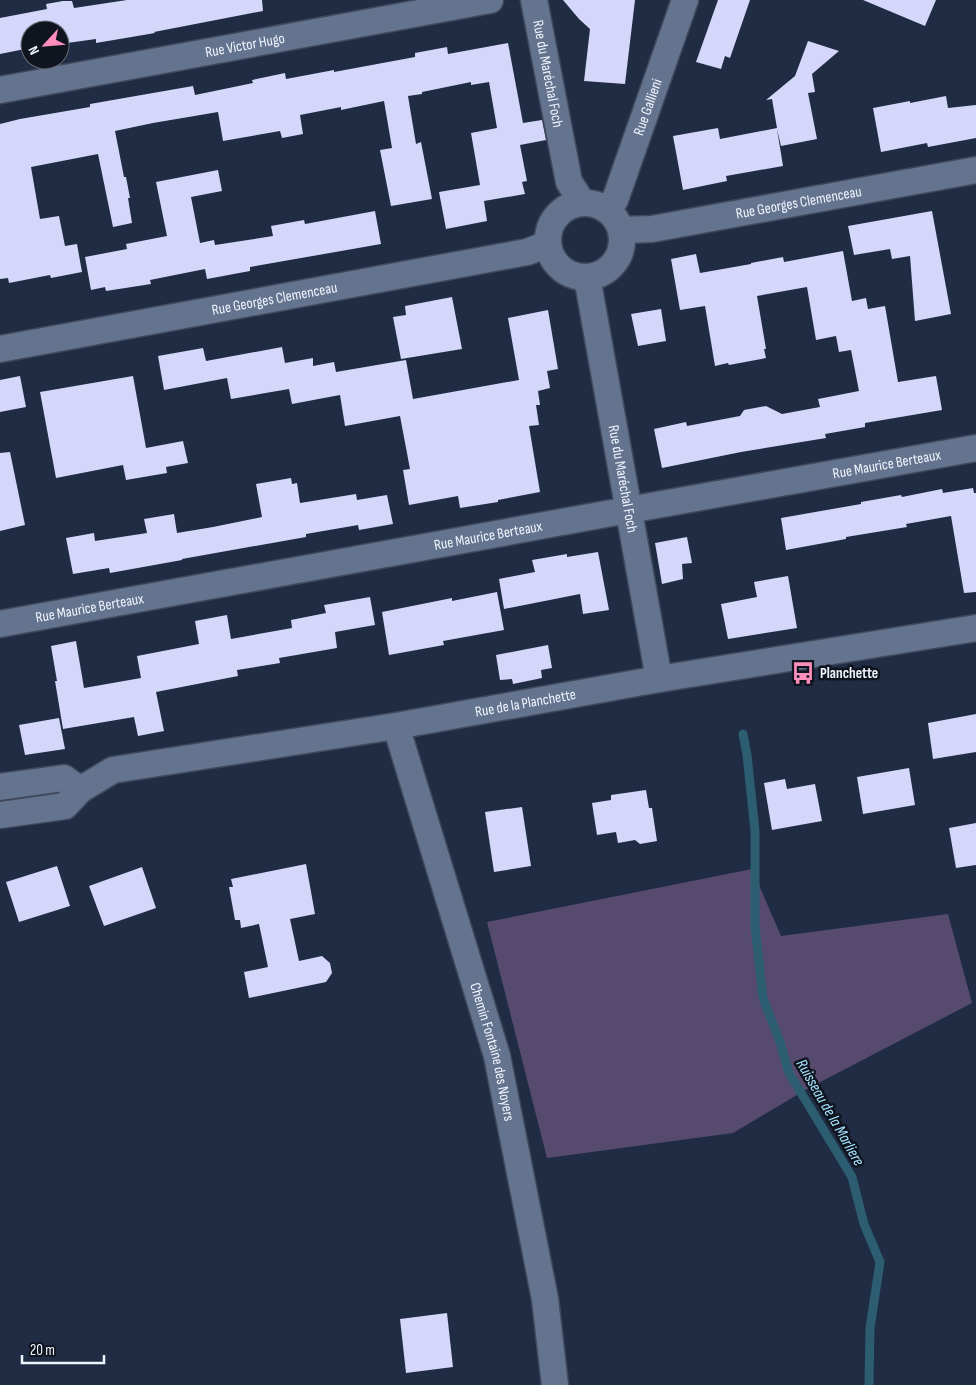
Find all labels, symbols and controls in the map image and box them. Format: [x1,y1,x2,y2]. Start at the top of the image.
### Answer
street label: Rue du Maréchal Foch [528,18,567,129]
north arrow [20,20,70,70]
street label: Rue Victor Hugo [204,29,286,62]
text: N [24,43,43,58]
street label: Rue Gallieni [629,76,667,138]
street label: Rue Georges Clemenceau [734,182,863,224]
street label: Rue Georges Clemenceau [210,278,339,320]
street label: Rue du Maréchal Foch [604,424,642,534]
street label: Rue Maurice Berteaux [831,445,943,483]
street label: Rue Maurice Berteaux [433,517,544,555]
street label: Rue Maurice Berteaux [34,589,146,627]
bus stop icon: Planchette [790,660,816,686]
place label: Planchette [820,664,878,683]
street label: Rue de la Planchette [474,685,577,722]
street label: Chemin Fontaine des Noyers [465,980,519,1123]
water label: Ruisseau de la Marliere [791,1056,868,1169]
scale bar [22,1332,105,1364]
text: 20 m [30,1341,55,1360]

